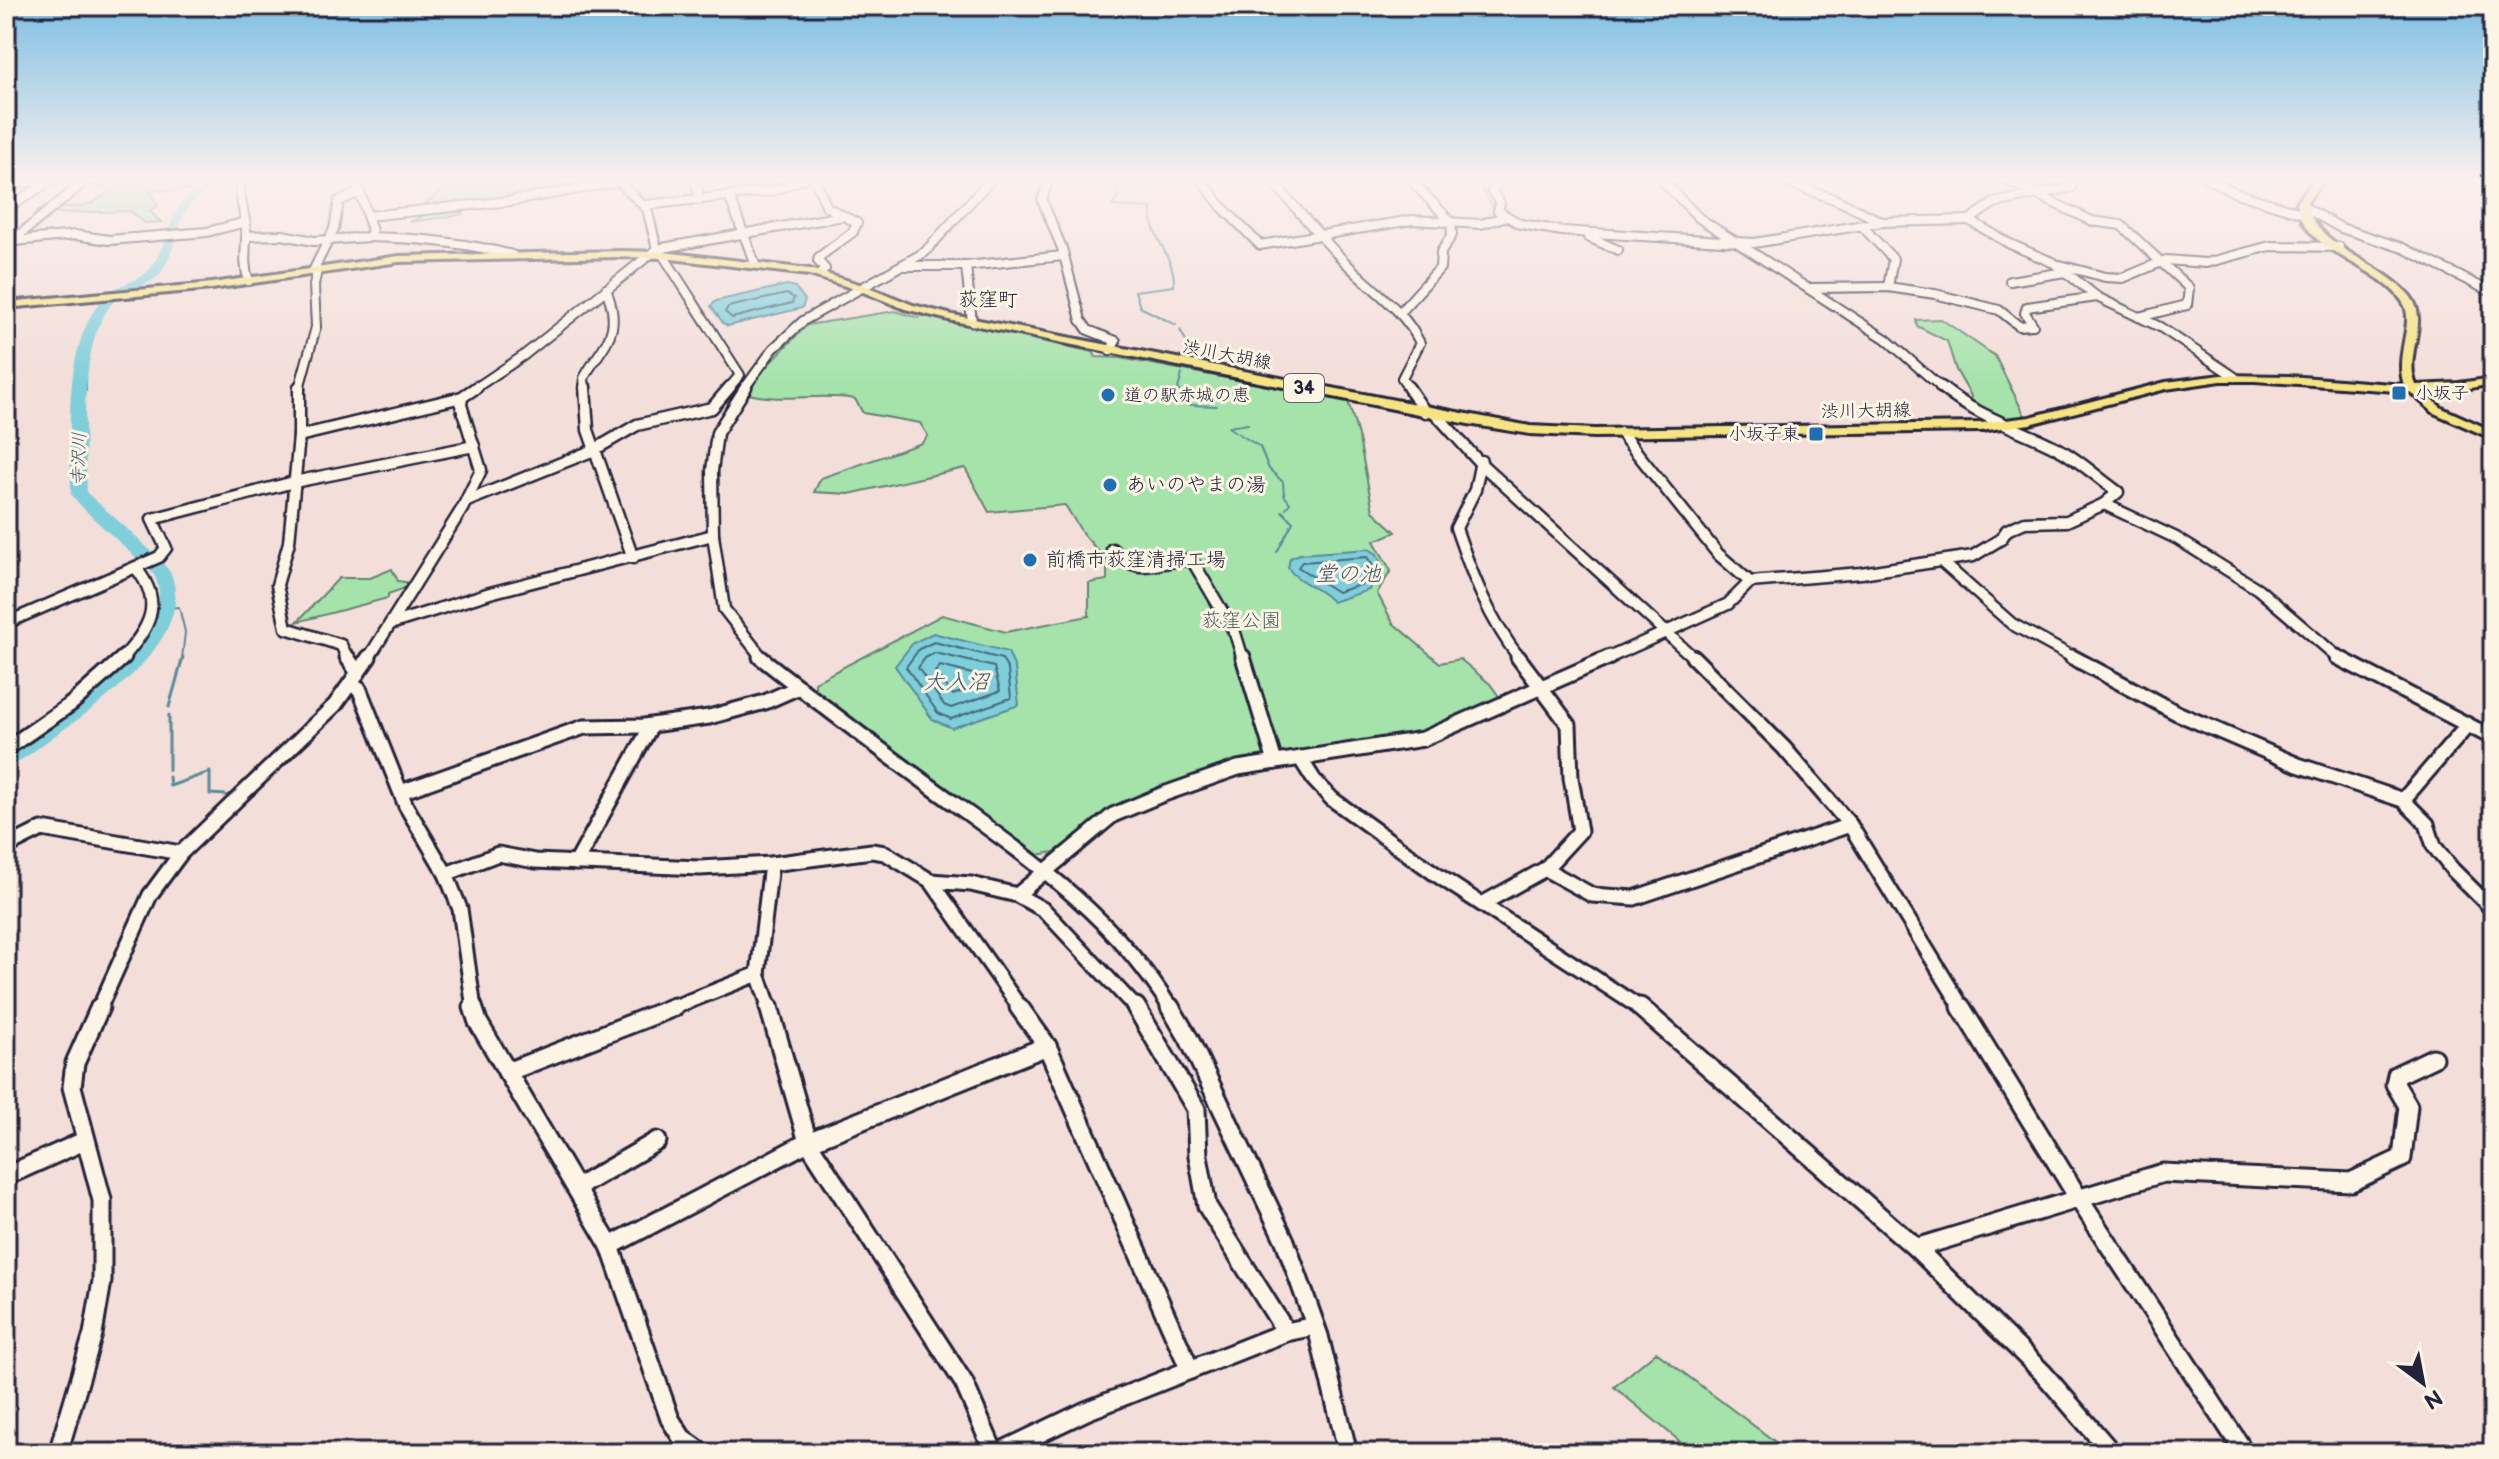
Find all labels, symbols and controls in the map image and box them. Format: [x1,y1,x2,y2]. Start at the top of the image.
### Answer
district label: 荻窪町 [958,288,1018,312]
street label: 渋川大胡線 [1181,336,1273,374]
road number: 34 [1284,374,1324,402]
place label: 小坂子 [2415,383,2469,404]
marker: 小坂子 [2390,384,2408,402]
place label: 道の駅赤城の恵 [1124,385,1250,406]
marker: 道の駅赤城の恵 [1099,386,1117,404]
street label: 渋川大胡線 [1821,400,1911,422]
place label: 小坂子東 [1728,424,1800,445]
marker: 小坂子東 [1807,425,1825,443]
water label: 寺沢川 [68,432,90,486]
place label: あいのやまの湯 [1126,473,1266,497]
marker: あいのやまの湯 [1101,476,1119,494]
place label: 前橋市荻窪清掃工場 [1046,548,1226,572]
marker: 前橋市荻窪清掃工場 [1021,551,1039,569]
water label: 堂の池 [1315,561,1382,588]
park label: 荻窪公園 [1201,609,1281,633]
water label: 大入沼 [923,669,991,696]
north arrow [2383,1343,2463,1423]
text: N [2419,1383,2447,1415]

